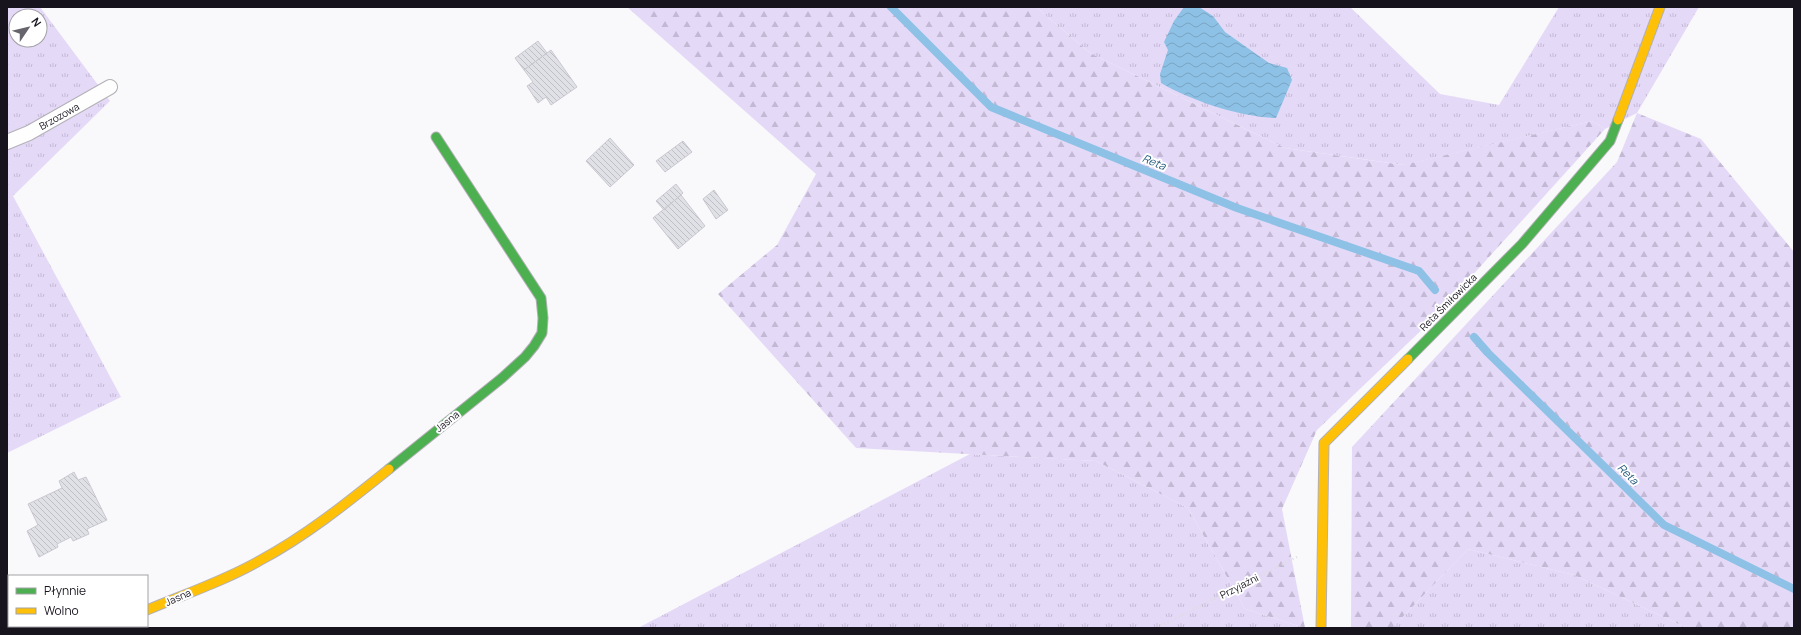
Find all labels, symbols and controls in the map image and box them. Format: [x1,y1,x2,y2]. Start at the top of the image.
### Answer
north arrow [8,8,48,48]
text: N [28,14,45,30]
street label: Brzozowa [36,99,82,133]
water label: Reta [1140,150,1169,173]
street label: Reta Śmiłowicka [1416,270,1480,334]
street label: Jasna [432,407,462,435]
water label: Reta [1615,460,1643,488]
street label: Przyjaźni [1217,570,1261,602]
legend [8,575,148,627]
text: Płynnie [44,582,86,599]
street label: Jasna [163,585,193,609]
text: Wolno [44,602,79,619]

